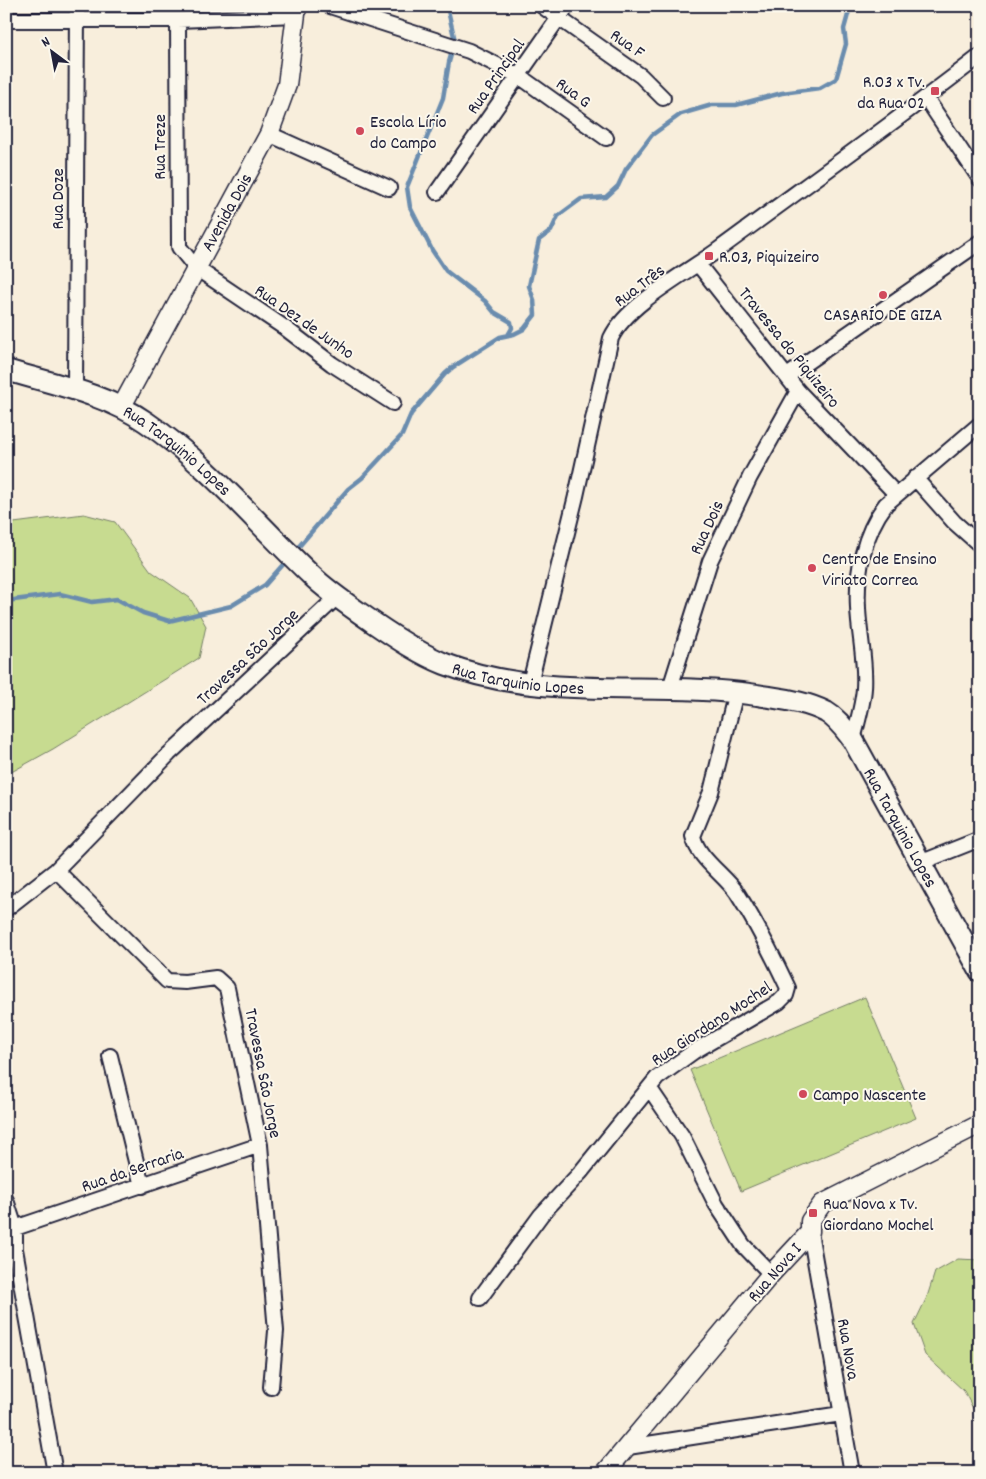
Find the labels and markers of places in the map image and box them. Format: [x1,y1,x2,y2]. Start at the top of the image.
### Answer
place label: R.03 x Tv. da Rua 02 [857,71,925,117]
marker: R.03 x Tv. da Rua 02 [929,85,941,97]
place label: Escola Lírio do Campo [370,111,447,157]
marker: Escola Lírio do Campo [354,125,366,137]
place label: R.03, Piquizeiro [719,246,819,271]
marker: R.03, Piquizeiro [703,250,715,262]
marker: CASARÍO DE GIZA [877,289,889,301]
place label: CASARÍO DE GIZA [824,304,943,329]
place label: Centro de Ensino Viriato Correa [822,548,937,594]
marker: Centro de Ensino Viriato Correa [806,562,818,574]
place label: Campo Nascente [813,1084,926,1109]
marker: Campo Nascente [797,1088,809,1100]
place label: Rua Nova x Tv. Giordano Mochel [823,1193,934,1239]
marker: Rua Nova x Tv. Giordano Mochel [807,1207,819,1219]

